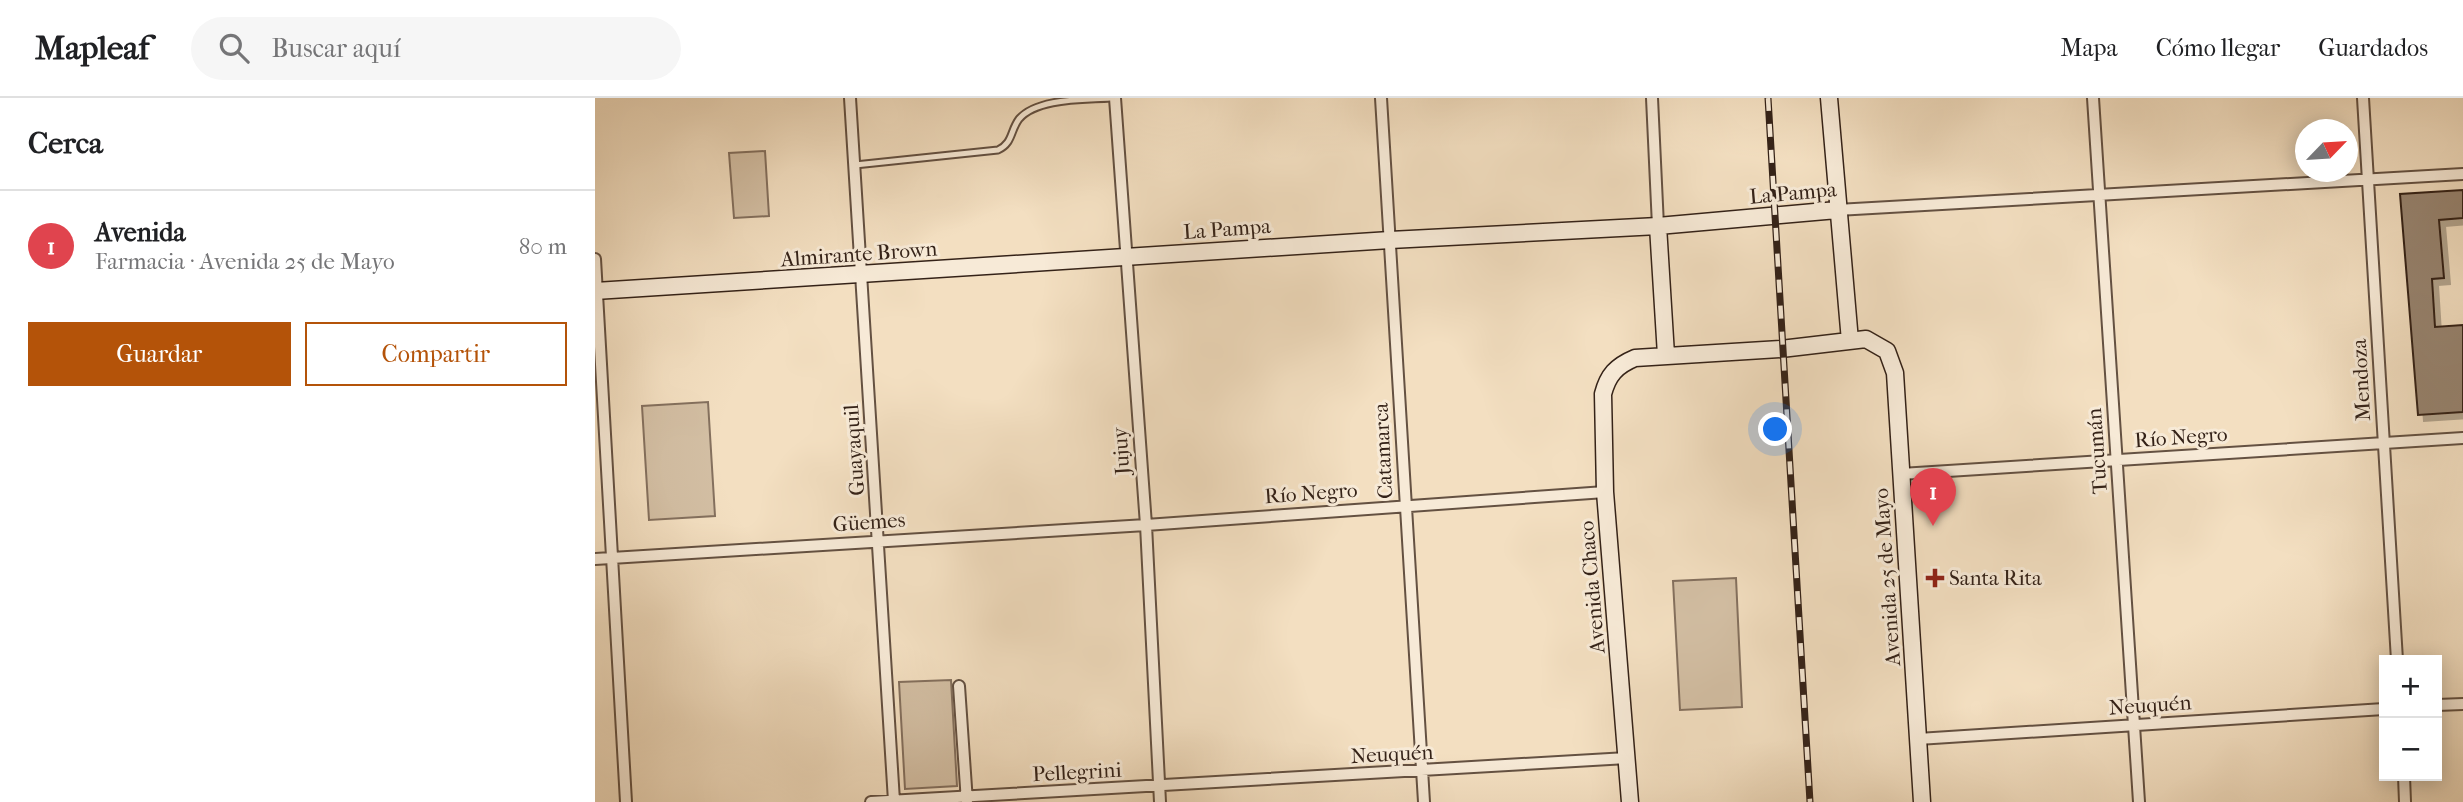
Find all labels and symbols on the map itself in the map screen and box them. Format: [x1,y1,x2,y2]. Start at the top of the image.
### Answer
north arrow [2295,119,2358,182]
street label: La Pampa [1748,177,1838,209]
street label: La Pampa [1182,214,1272,244]
street label: Almirante Brown [779,237,938,272]
street label: Mendoza [2347,338,2375,422]
street label: Catamarca [1368,402,1397,500]
street label: Guayaquil [839,403,869,497]
street label: Tucumán [2082,407,2112,495]
your location [1758,412,1792,446]
street label: Río Negro [2134,422,2228,452]
street label: Jujuy [1107,426,1135,478]
pin: 1 [1910,468,1956,526]
street label: Río Negro [1264,478,1358,508]
street label: Avenida 25 de Mayo [1869,487,1905,668]
street label: Güemes [832,507,906,537]
street label: Avenida Chaco [1574,520,1610,655]
place label: Santa Rita [1949,566,2042,590]
marker: Santa Rita [1927,570,1943,586]
street label: Neuquén [2108,690,2192,720]
street label: Neuquén [1350,740,1434,768]
street label: Pellegrini [1032,758,1122,786]

